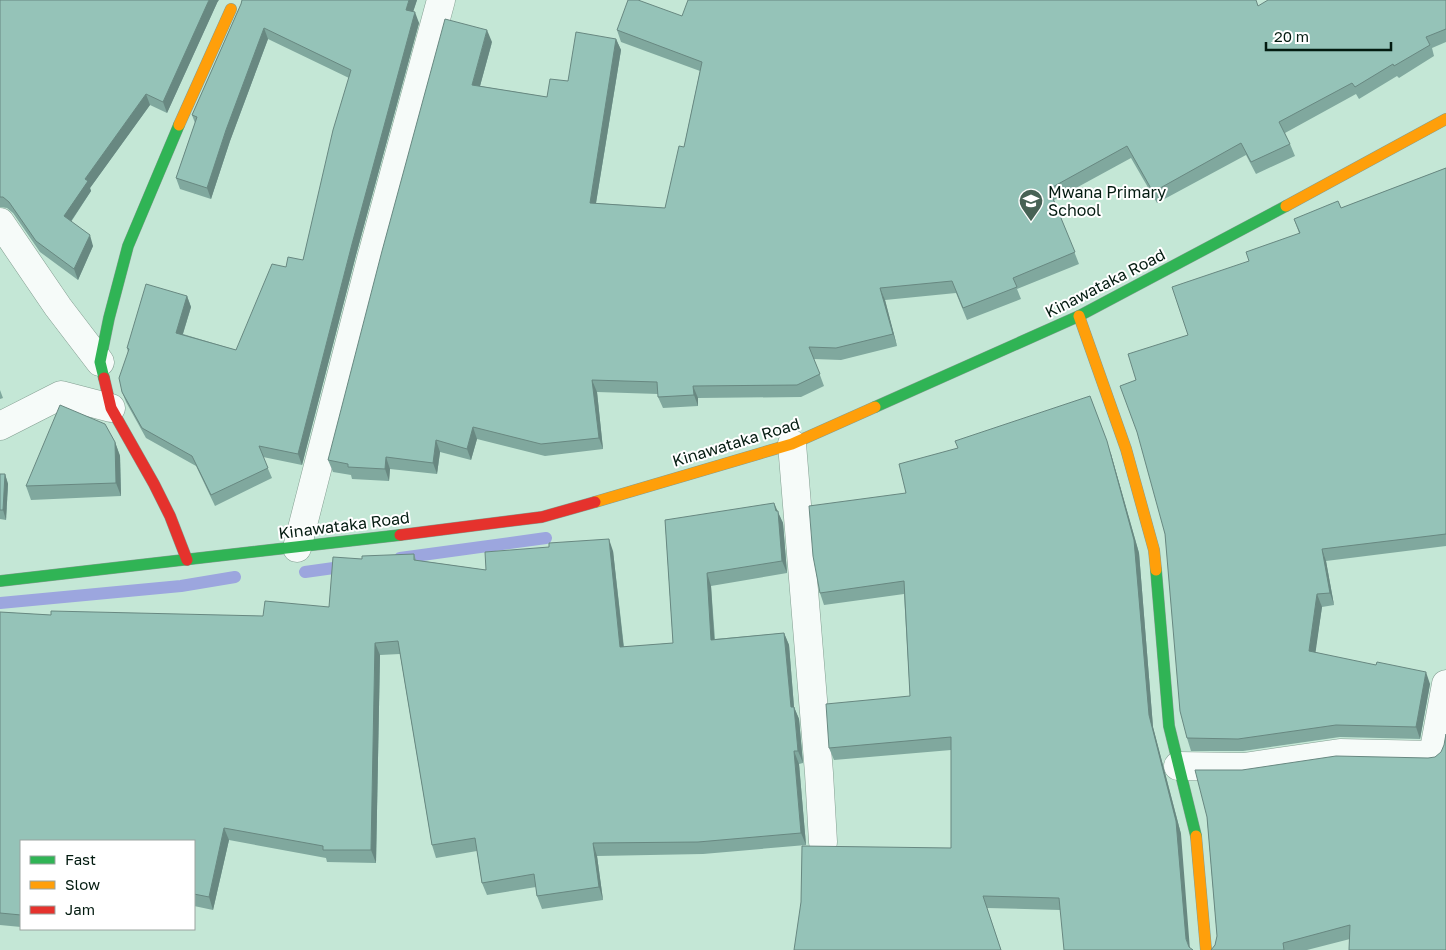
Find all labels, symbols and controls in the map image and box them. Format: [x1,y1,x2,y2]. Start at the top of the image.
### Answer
scale bar [1266,20,1391,52]
text: 20 m [1274,27,1309,45]
place label: Mwana Primary School [1048,182,1166,220]
school or university icon: Mwana Primary School [1018,188,1044,222]
street label: Kinawataka Road [1042,244,1168,322]
street label: Kinawataka Road [670,413,802,471]
street label: Kinawataka Road [277,507,411,543]
legend [20,840,195,930]
text: Fast [65,850,96,868]
text: Slow [65,875,100,893]
text: Jam [65,900,95,918]

